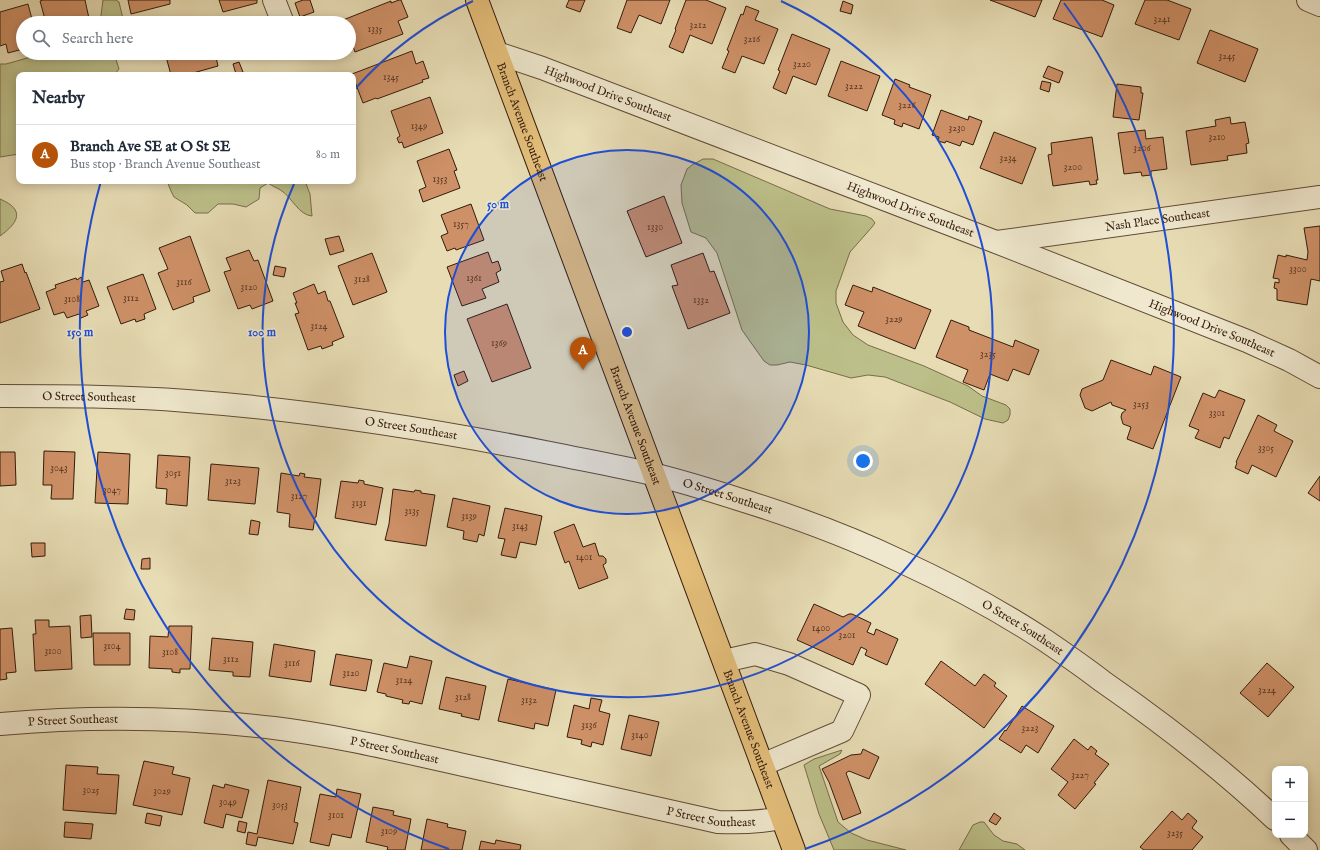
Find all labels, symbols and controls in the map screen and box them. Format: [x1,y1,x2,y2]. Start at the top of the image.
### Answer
house number: 3241 [1153,13,1171,26]
search box [16,16,356,60]
house number: 3212 [690,19,707,32]
house number: 1335 [368,23,383,36]
icon: search [30,27,52,49]
text: Search here [62,29,133,48]
house number: 3216 [744,33,761,46]
house number: 3245 [1219,50,1236,63]
house number: 3220 [793,58,811,71]
street label: Branch Avenue Southeast [493,60,551,183]
street label: Highwood Drive Southeast [542,62,674,124]
house number: 1345 [383,71,399,84]
house number: 3222 [845,80,863,93]
text: Nearby [32,88,85,109]
house number: 3226 [898,99,916,112]
house number: 1349 [411,120,427,133]
house number: 3230 [948,122,966,135]
house number: 3210 [1208,131,1226,144]
text: Branch Ave SE at O St SE [70,137,230,156]
house number: 3206 [1133,142,1152,155]
text: A [41,146,49,163]
text: 80 m [316,146,340,163]
house number: 3234 [999,152,1017,165]
text: Bus stop · Branch Avenue Southeast [70,156,260,173]
house number: 3200 [1064,161,1082,174]
house number: 1353 [433,173,448,186]
street label: Highwood Drive Southeast [845,178,976,240]
text: 50 m [487,197,510,212]
street label: Nash Place Southeast [1104,205,1211,234]
house number: 1357 [453,218,469,231]
house number: 1330 [647,221,663,234]
house number: 3300 [1289,263,1307,276]
house number: 1361 [466,272,482,285]
house number: 3128 [354,273,370,286]
house number: 3116 [176,276,192,289]
house number: 3120 [240,281,258,294]
house number: 3112 [123,292,139,305]
house number: 3108 [64,293,80,306]
house number: 1332 [693,294,709,307]
street label: Highwood Drive Southeast [1147,296,1277,360]
house number: 3229 [885,313,903,326]
house number: 3124 [310,320,328,333]
text: 150 m [67,325,94,340]
text: 100 m [248,325,277,340]
centre of rings [620,325,634,339]
house number: 1369 [491,337,507,350]
pin: A [570,337,596,370]
house number: 3235 [980,348,996,361]
street label: Branch Avenue Southeast [607,364,665,487]
street label: O Street Southeast [42,389,136,405]
house number: 3253 [1133,398,1149,411]
house number: 3301 [1209,407,1225,420]
street label: O Street Southeast [364,413,459,443]
house number: 3305 [1258,442,1274,455]
your location [853,451,873,471]
house number: 3043 [50,462,68,475]
house number: 3051 [165,467,181,480]
house number: 3123 [225,475,241,488]
street label: O Street Southeast [681,475,775,517]
house number: 3047 [103,484,121,497]
house number: 3127 [291,490,308,503]
house number: 3131 [352,497,367,510]
house number: 3135 [405,505,420,518]
house number: 3139 [461,510,477,523]
house number: 3143 [512,520,528,533]
house number: 1401 [575,551,593,564]
street label: O Street Southeast [979,596,1067,658]
house number: 1400 [812,622,830,635]
house number: 3201 [838,629,856,642]
house number: 3104 [103,640,121,653]
house number: 3100 [44,645,62,658]
house number: 3108 [162,646,178,659]
house number: 3112 [223,653,239,666]
house number: 3116 [284,657,300,670]
house number: 3120 [342,667,360,680]
street label: Branch Avenue Southeast [720,667,778,791]
house number: 3124 [395,674,413,687]
house number: 3224 [1258,684,1276,697]
house number: 3128 [455,691,471,704]
house number: 3132 [521,694,537,707]
street label: P Street Southeast [27,711,118,729]
house number: 3136 [581,719,597,732]
house number: 3223 [1022,722,1039,735]
house number: 3140 [631,729,649,742]
street label: P Street Southeast [349,733,440,767]
map controls [1272,766,1308,838]
button: + [1272,766,1308,802]
house number: 3227 [1071,769,1089,782]
house number: 3025 [83,784,100,797]
house number: 3029 [153,785,171,798]
house number: 3049 [219,796,237,809]
house number: 3053 [272,799,288,812]
button: − [1272,802,1308,838]
street label: P Street Southeast [665,803,756,830]
house number: 3101 [328,809,344,822]
house number: 3109 [381,825,397,838]
house number: 3235 [1167,827,1183,840]

